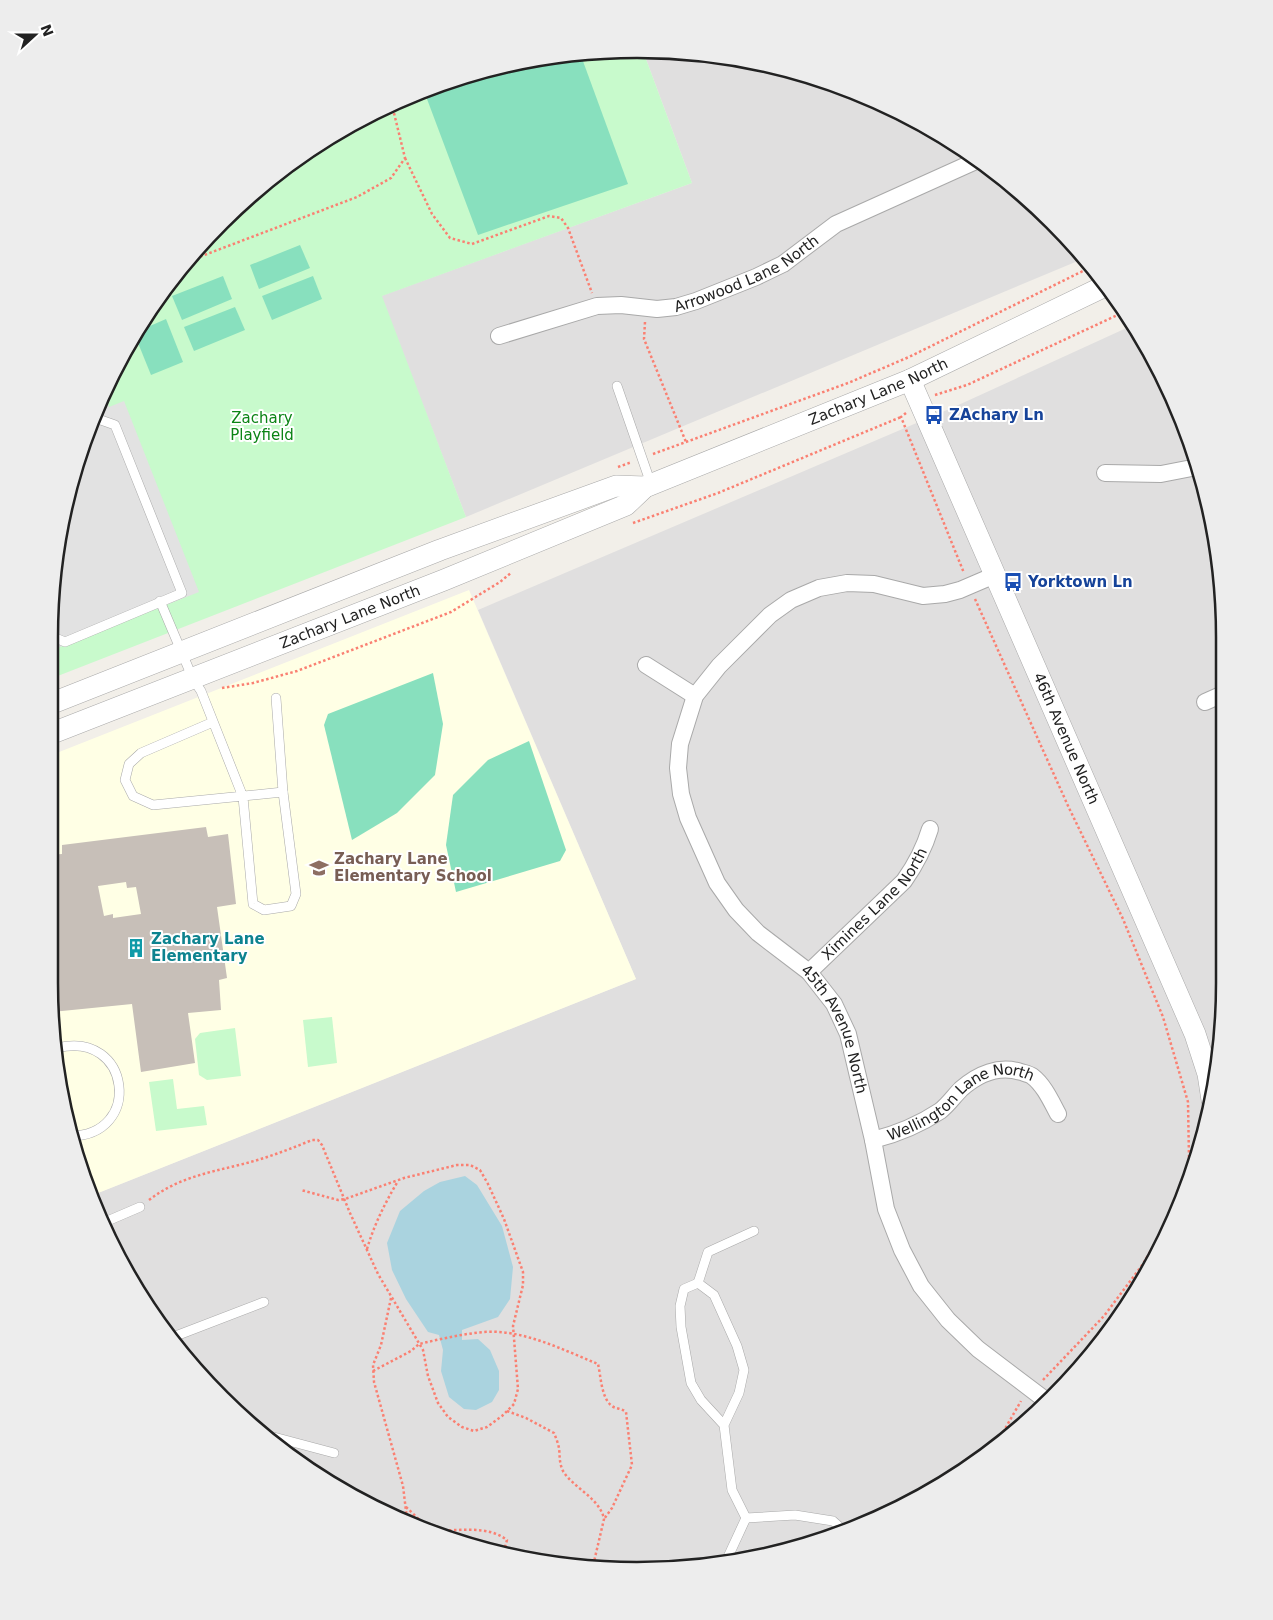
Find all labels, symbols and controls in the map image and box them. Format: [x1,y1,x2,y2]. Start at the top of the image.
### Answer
north arrow [10,10,60,60]
text: N [38,22,57,39]
street label: Arrowood Lane North [672,231,822,316]
street label: Zachary Lane North [806,354,951,429]
bus stop icon: ZAchary Ln [923,404,945,426]
place label: ZAchary Ln [949,406,1044,424]
park label: Zachary Playfield [230,409,294,444]
bus stop icon: Yorktown Ln [1002,571,1024,593]
place label: Yorktown Ln [1027,573,1133,591]
street label: Zachary Lane North [277,581,423,652]
street label: 46th Avenue North [1030,670,1103,807]
street label: Ximines Lane North [818,845,931,964]
place label: Zachary Lane Elementary School [334,850,492,885]
school or university icon: Zachary Lane Elementary School [308,857,330,879]
place label: Zachary Lane Elementary [151,930,265,965]
building icon: Zachary Lane Elementary [125,937,147,959]
street label: 45th Avenue North [798,961,871,1095]
street label: Wellington Lane North [885,1060,1037,1144]

